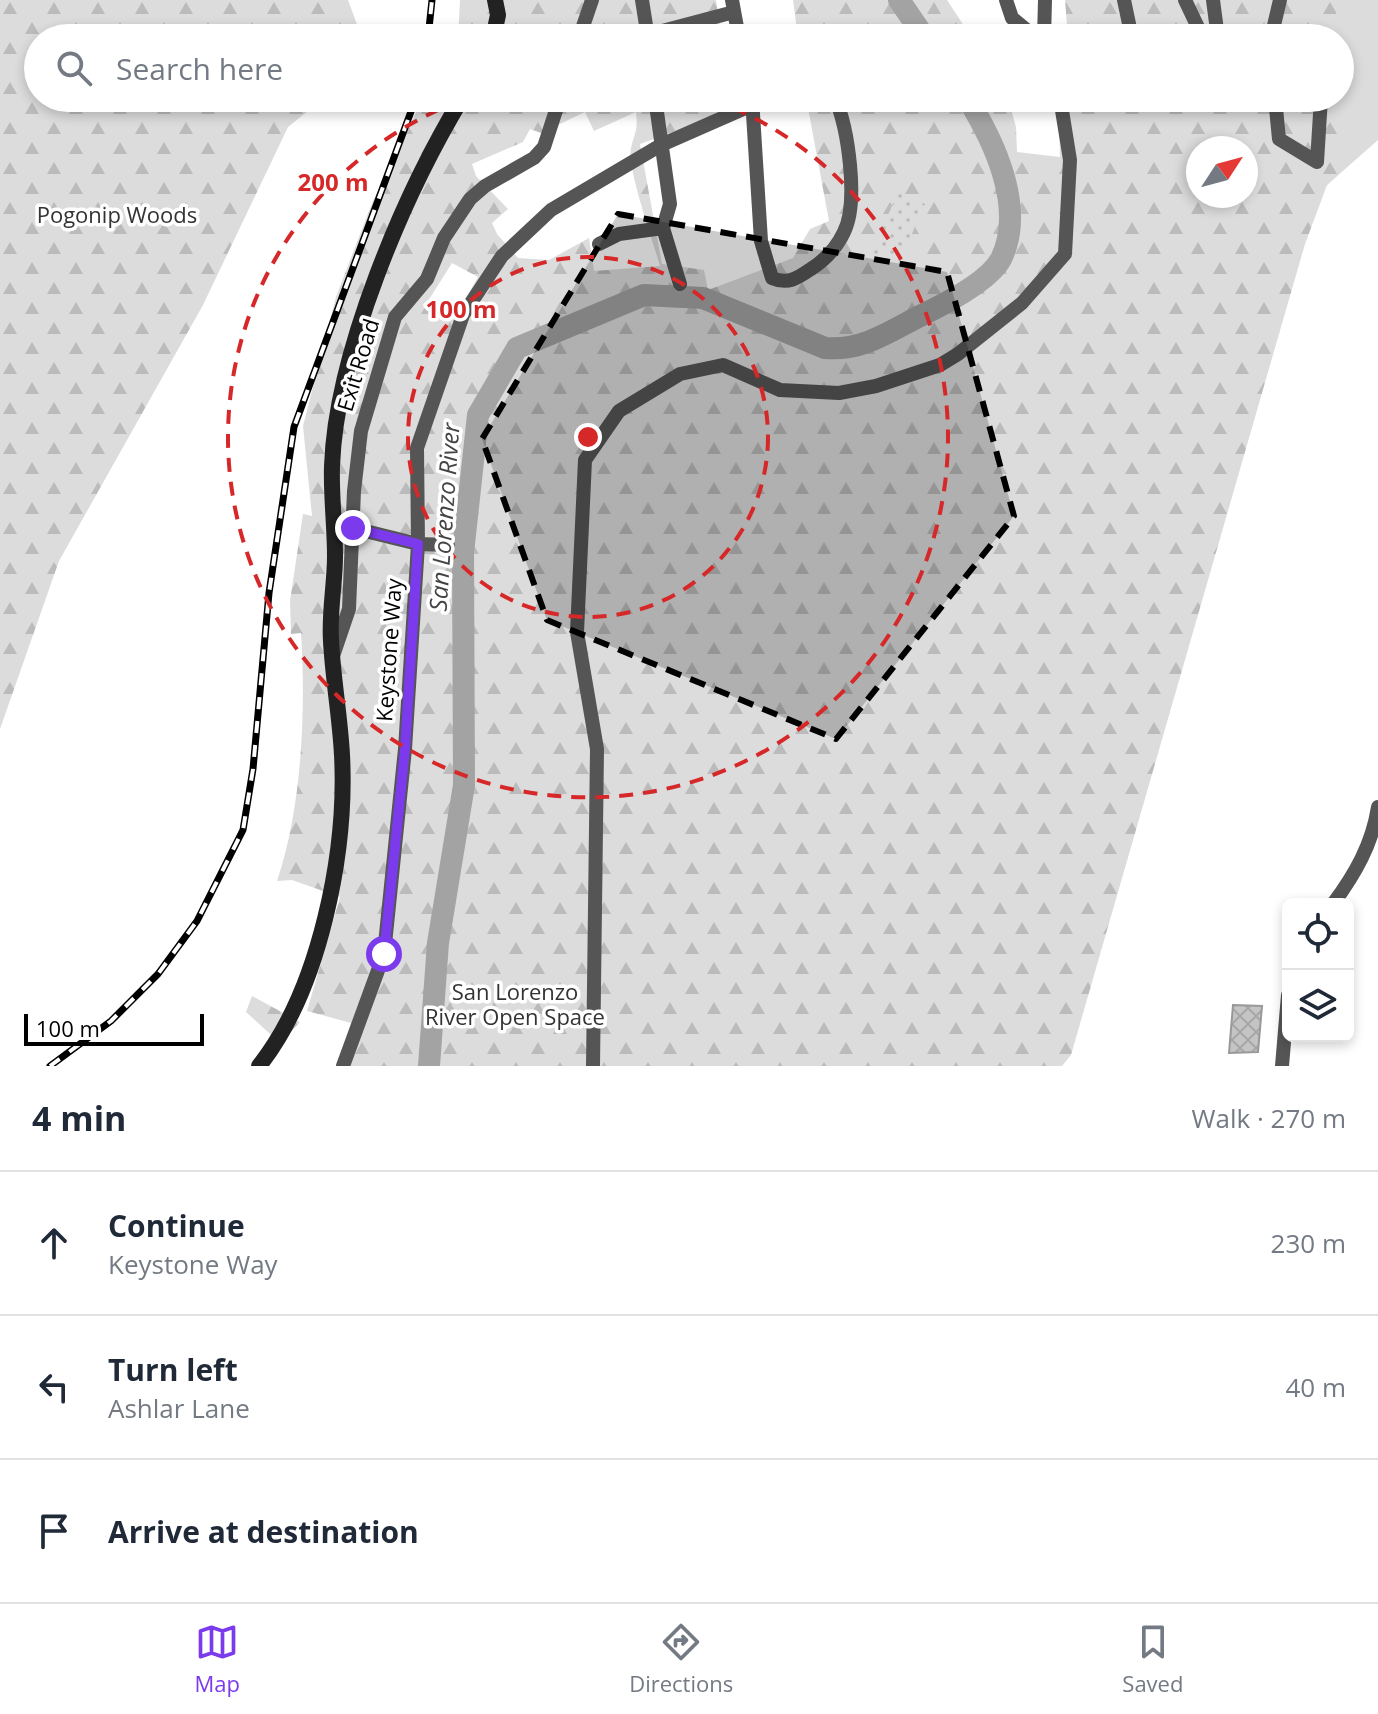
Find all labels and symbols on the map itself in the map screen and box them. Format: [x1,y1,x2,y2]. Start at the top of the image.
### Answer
north arrow [1186,136,1258,208]
text: 200 m [298,165,368,198]
park label: Pogonip Woods [37,199,197,229]
text: 100 m [426,292,496,325]
street label: Exit Road [329,315,385,415]
water label: San Lorenzo River [420,420,467,612]
centre of rings [574,423,602,451]
route end [335,510,371,546]
street label: Keystone Way [368,576,408,723]
route start [366,936,402,972]
park label: San Lorenzo River Open Space [425,976,605,1031]
scale bar [24,1010,204,1046]

